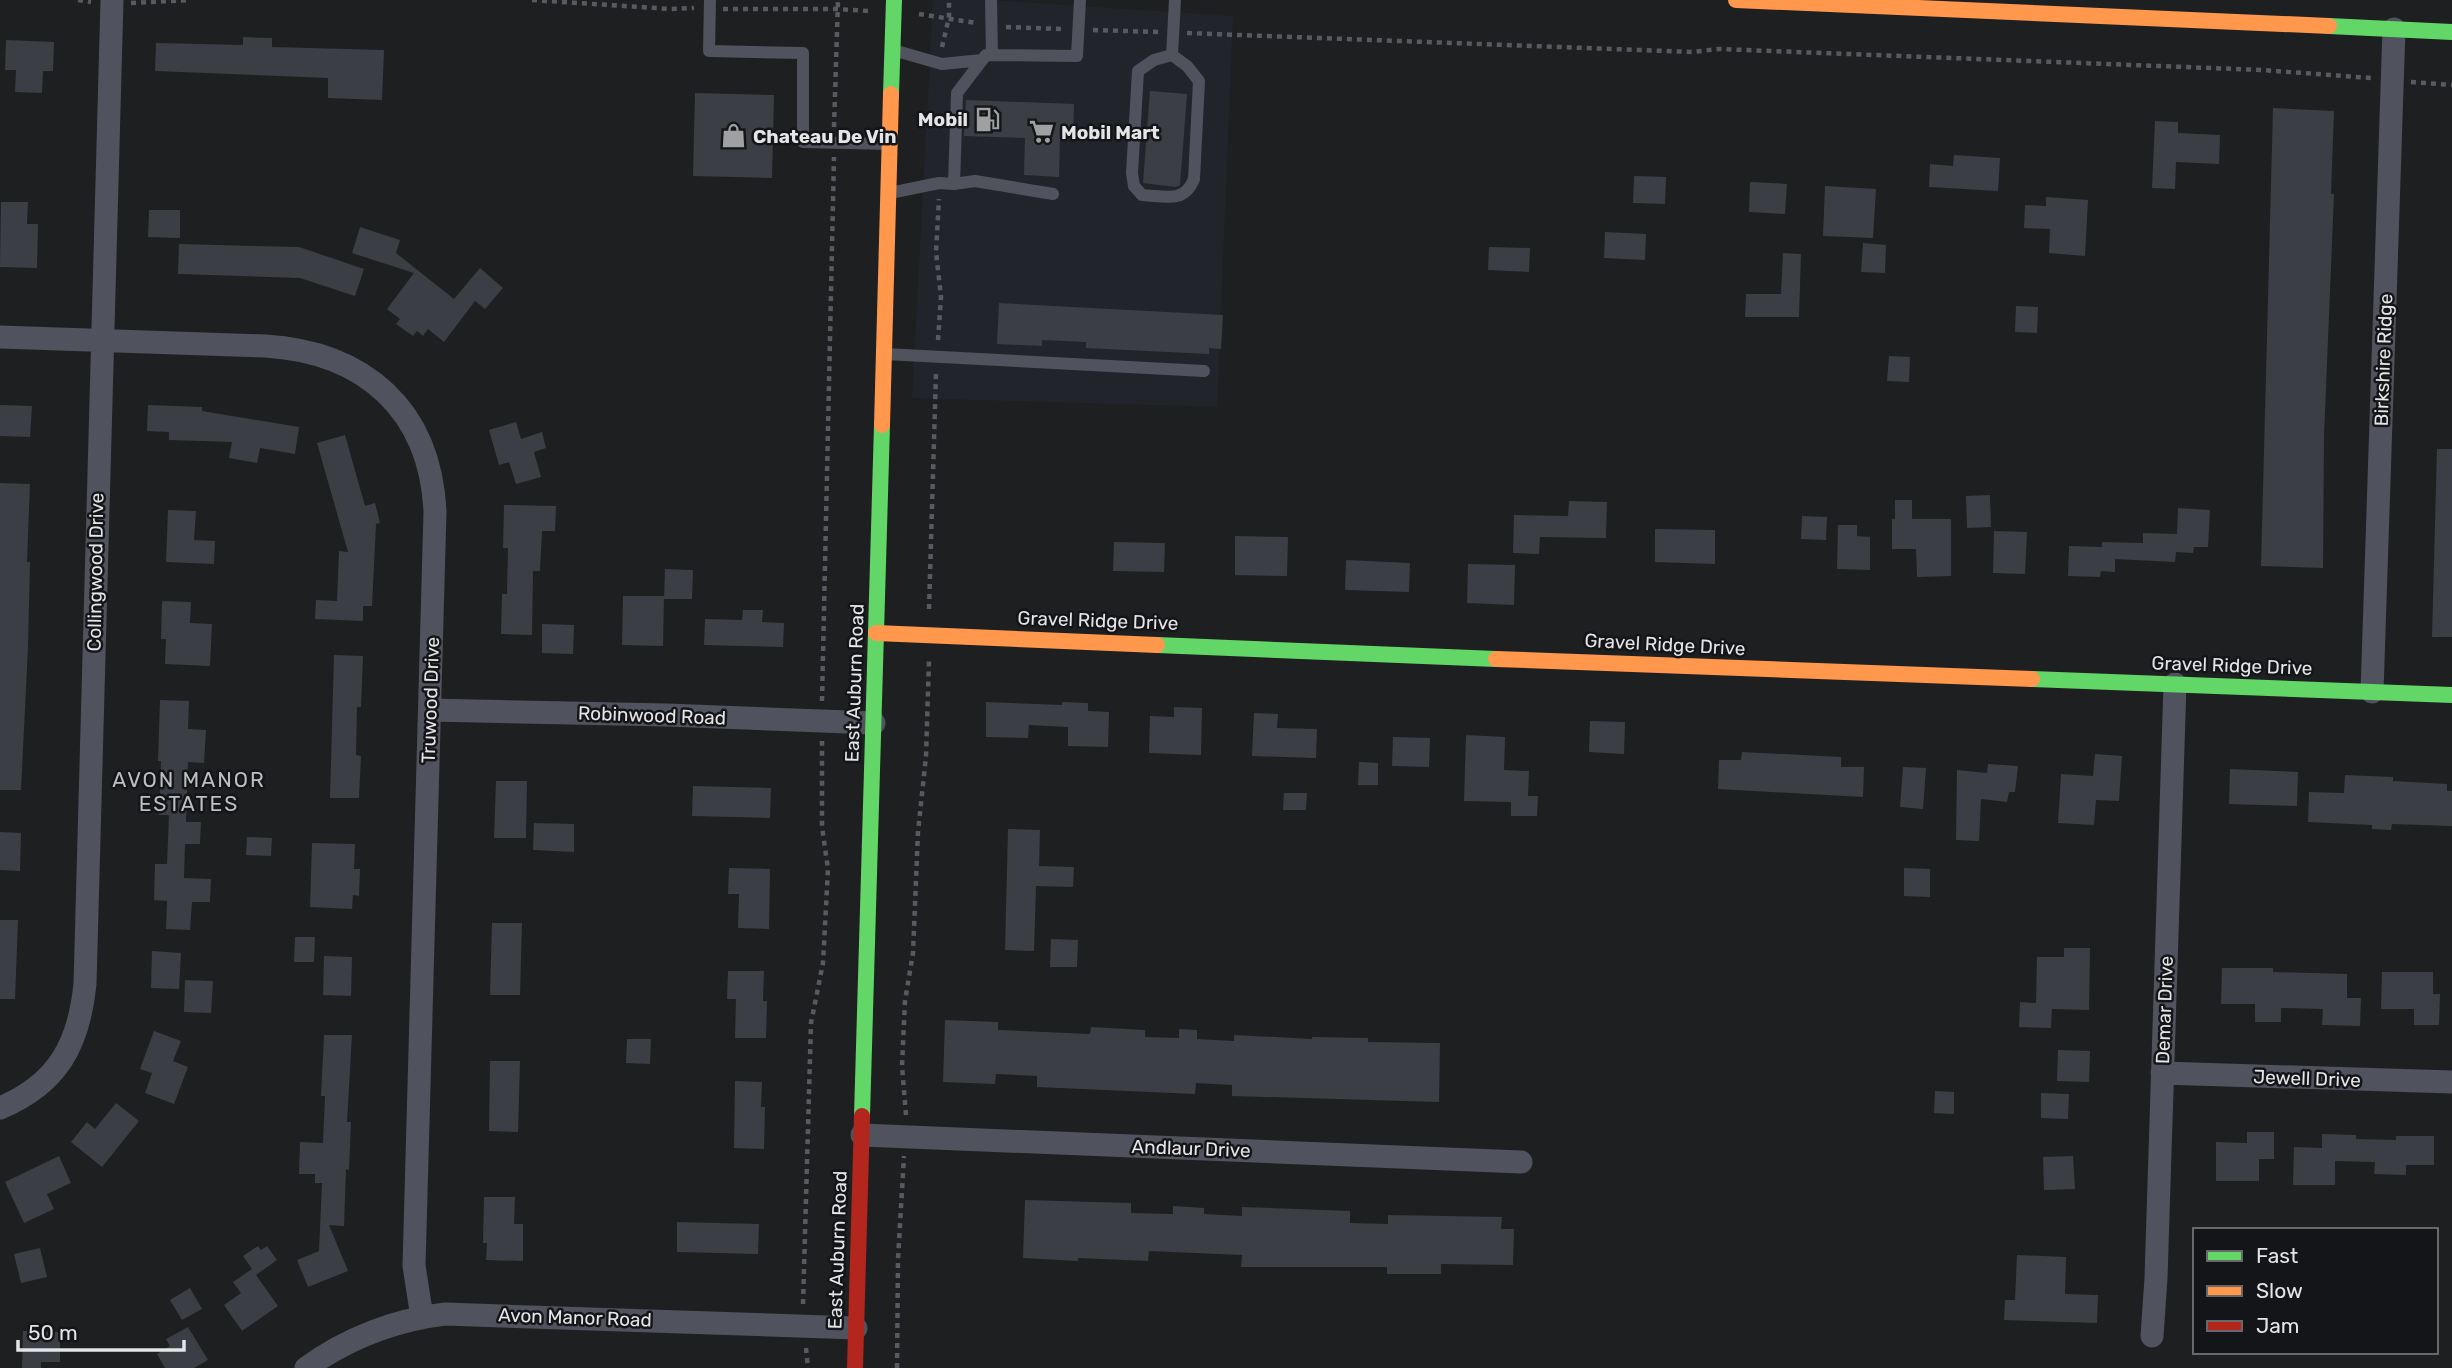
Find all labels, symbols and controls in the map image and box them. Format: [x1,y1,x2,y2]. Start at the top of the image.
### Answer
fuel station icon: Mobil [974,105,1002,133]
place label: Mobil [918,108,968,131]
supermarket icon: Mobil Mart [1027,118,1055,146]
place label: Mobil Mart [1061,121,1160,144]
shop icon: Chateau De Vin [719,122,747,150]
place label: Chateau De Vin [753,125,896,148]
street label: Birkshire Ridge [2370,293,2397,427]
street label: Collingwood Drive [83,492,108,652]
street label: East Auburn Road [840,603,869,763]
street label: Gravel Ridge Drive [1017,606,1179,635]
street label: Gravel Ridge Drive [1584,629,1746,660]
street label: Truwood Drive [417,636,444,764]
street label: Gravel Ridge Drive [2151,651,2313,680]
street label: Robinwood Road [577,701,726,730]
district label: AVON MANOR ESTATES [112,767,266,816]
street label: Demar Drive [2151,956,2178,1065]
street label: Jewell Drive [2253,1065,2361,1092]
street label: Andlaur Drive [1131,1135,1251,1162]
street label: East Auburn Road [823,1170,852,1330]
legend [2193,1228,2438,1354]
text: Fast [2256,1243,2298,1268]
text: Slow [2256,1278,2303,1303]
street label: Avon Manor Road [498,1303,652,1332]
scale bar [18,1308,184,1352]
text: Jam [2256,1313,2300,1338]
text: 50 m [28,1320,78,1345]

